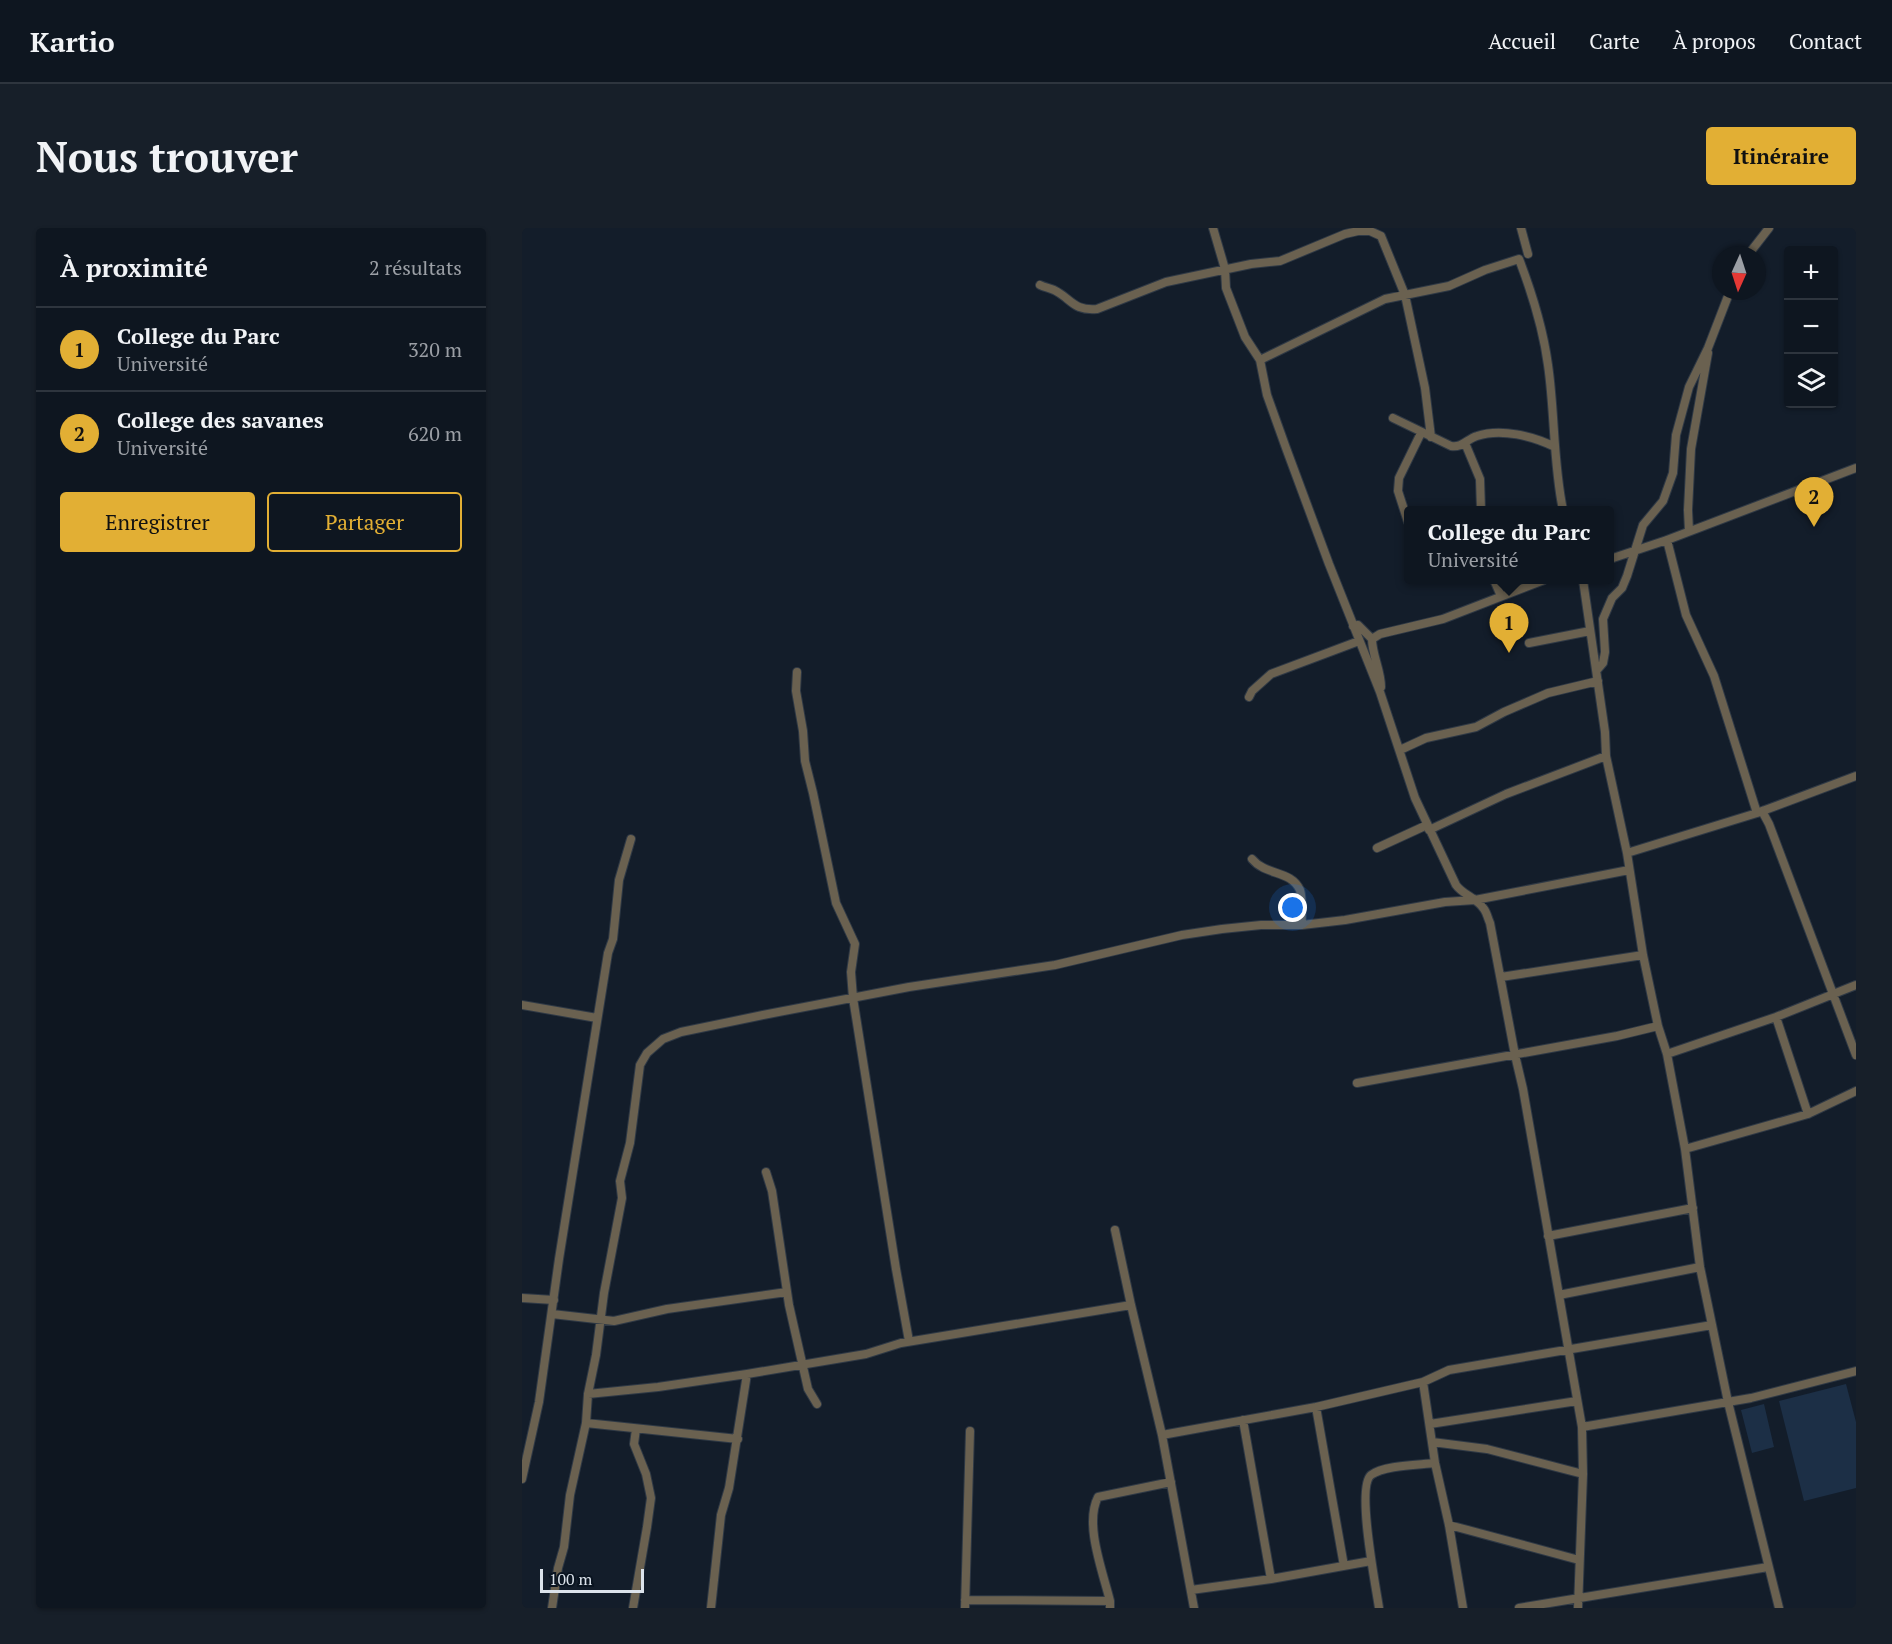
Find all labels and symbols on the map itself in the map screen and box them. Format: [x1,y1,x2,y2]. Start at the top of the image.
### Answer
north arrow [1712,246,1766,300]
pin: 2 [1794,478,1834,527]
pin: 1 [1490,604,1528,653]
your location [1278,893,1307,922]
scale bar [540,1566,644,1594]

